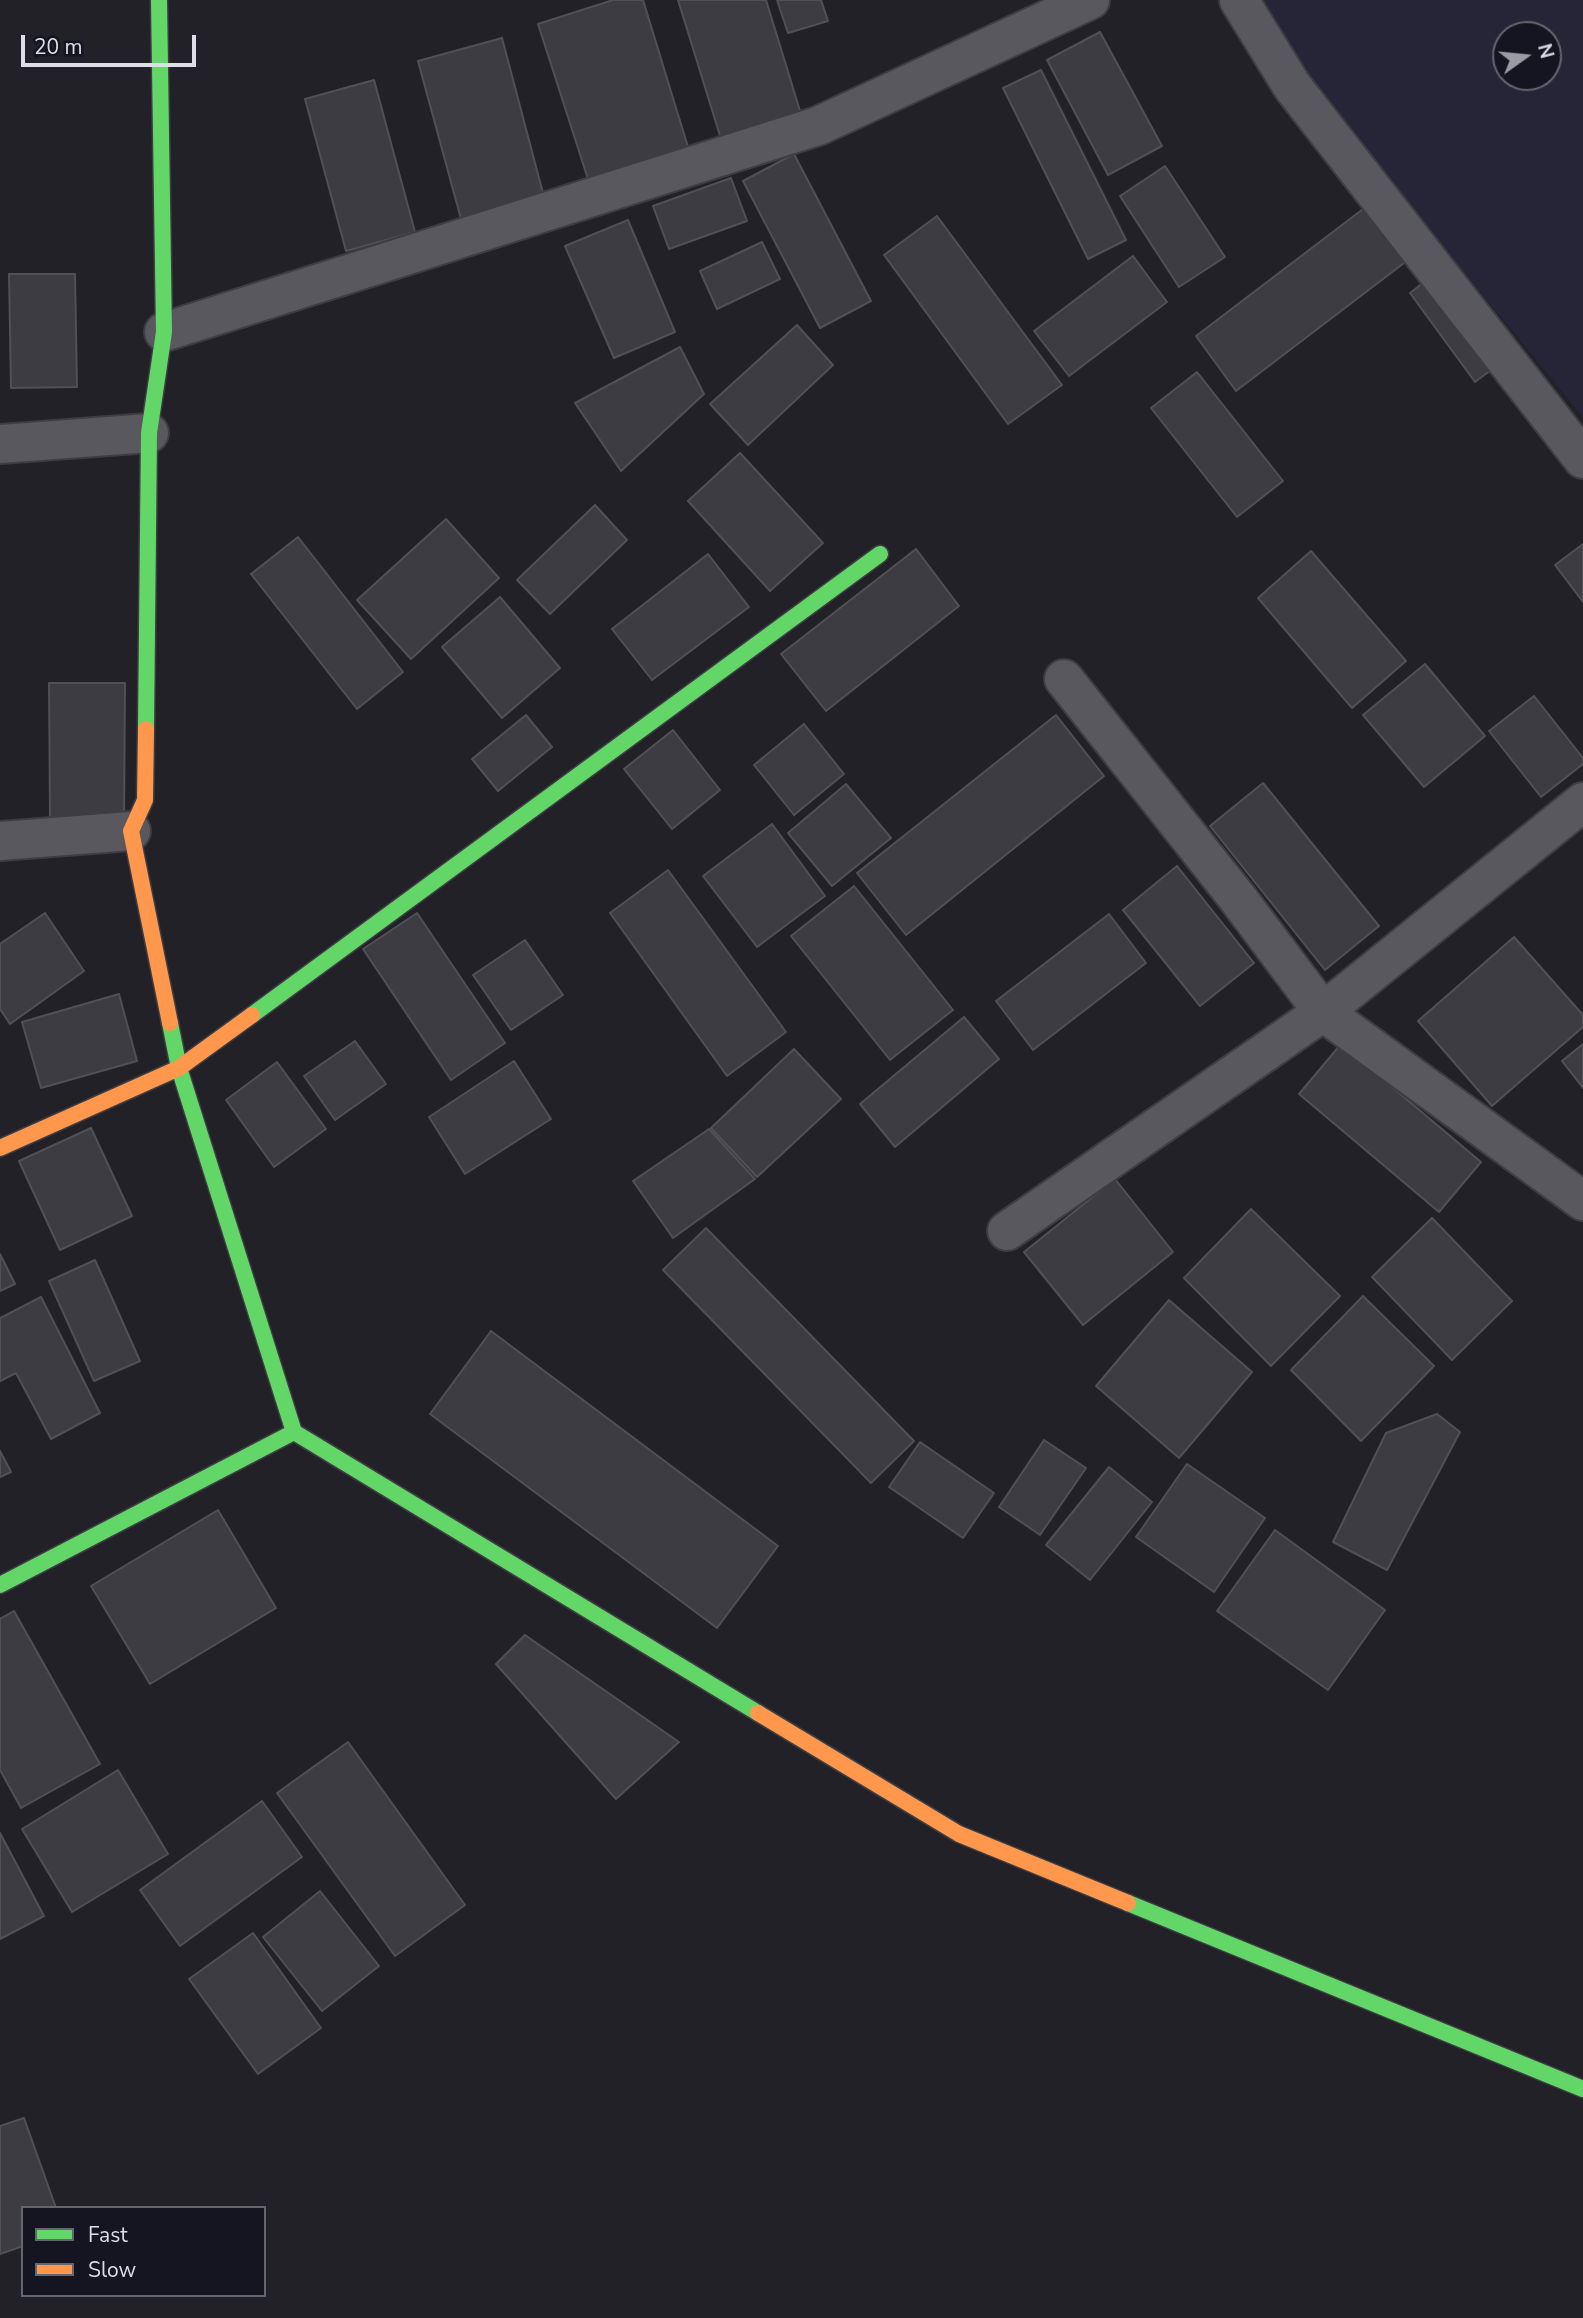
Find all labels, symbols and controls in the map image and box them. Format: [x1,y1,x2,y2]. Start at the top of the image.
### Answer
scale bar [24,21,200,65]
north arrow [1492,21,1562,91]
text: 20 m [34,33,83,61]
text: N [1531,41,1560,61]
legend [21,2206,266,2297]
text: Fast [88,2221,128,2249]
text: Slow [88,2256,136,2284]

